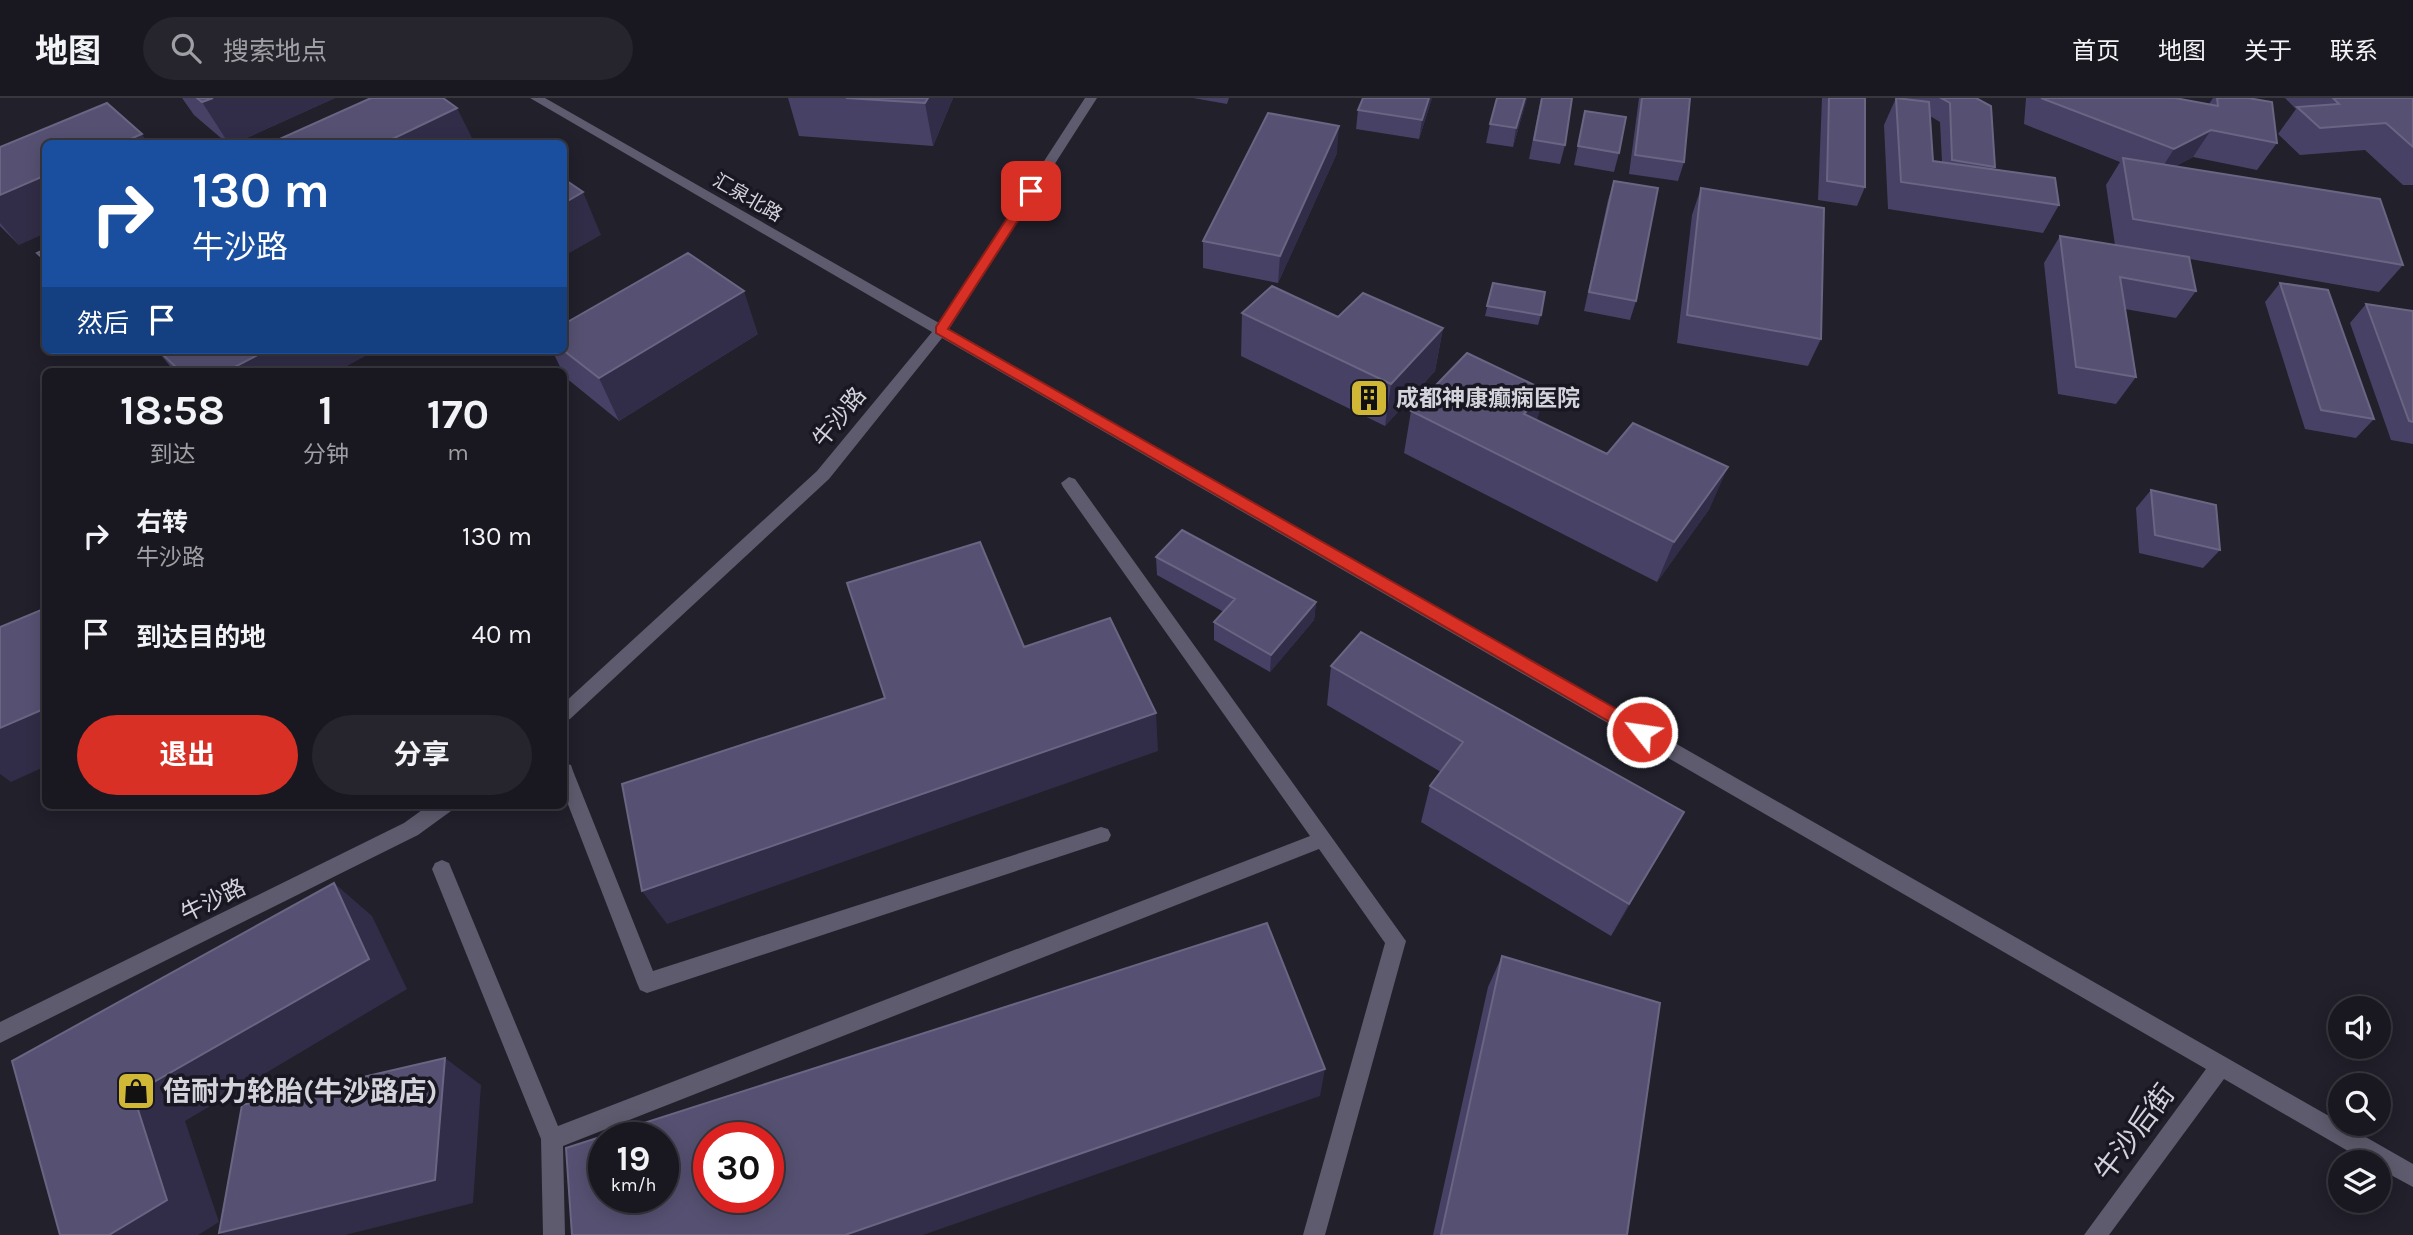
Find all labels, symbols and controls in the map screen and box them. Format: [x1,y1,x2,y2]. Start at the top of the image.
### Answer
search box [143,17,633,80]
icon: search [167,29,205,67]
text: 地图 [35,32,101,70]
text: 搜索地点 [223,36,327,67]
text: 首页 [2072,37,2120,65]
text: 地图 [2158,37,2206,65]
text: 关于 [2244,37,2292,65]
text: 联系 [2330,37,2378,65]
pin [1001,161,1061,221]
text: 130 m [192,162,330,219]
icon: right [77,168,168,259]
street label: 汇泉北路 [709,169,786,226]
icon: arrive [1012,172,1050,210]
text: 牛沙路 [192,229,288,266]
icon: arrive [143,301,181,339]
text: 然后 [77,308,129,339]
building icon: 成都神康癫痫医院 [1348,377,1390,419]
street label: 牛沙路 [807,382,872,453]
text: 18:58 [120,385,225,435]
text: 1 [318,385,333,435]
place label: 成都神康癫痫医院 [1396,385,1580,412]
text: 170 [427,389,489,439]
text: m [447,439,469,466]
text: 到达 [149,441,195,468]
text: 分钟 [303,441,349,468]
text: 右转 [136,507,188,538]
icon: right [77,517,115,555]
text: 130 m [462,521,532,552]
text: 牛沙路 [136,544,205,571]
icon: arrive [77,615,115,653]
text: 40 m [472,619,532,650]
text: 到达目的地 [136,622,266,653]
position arrow [1605,695,1679,769]
button: 退出 [77,715,298,795]
button: 分享 [312,715,532,795]
street label: 牛沙路 [176,873,250,928]
map controls [2328,996,2391,1213]
button: sound [2328,996,2391,1059]
shop icon: 倍耐力轮胎(牛沙路店) [115,1070,157,1112]
button: search [2328,1073,2391,1136]
place label: 倍耐力轮胎(牛沙路店) [163,1075,437,1108]
street label: 牛沙后街 [2088,1078,2181,1187]
speed limit sign: 30 [693,1122,784,1213]
text: 19 [617,1138,650,1179]
button: layers [2328,1150,2391,1213]
text: km/h [611,1174,656,1196]

